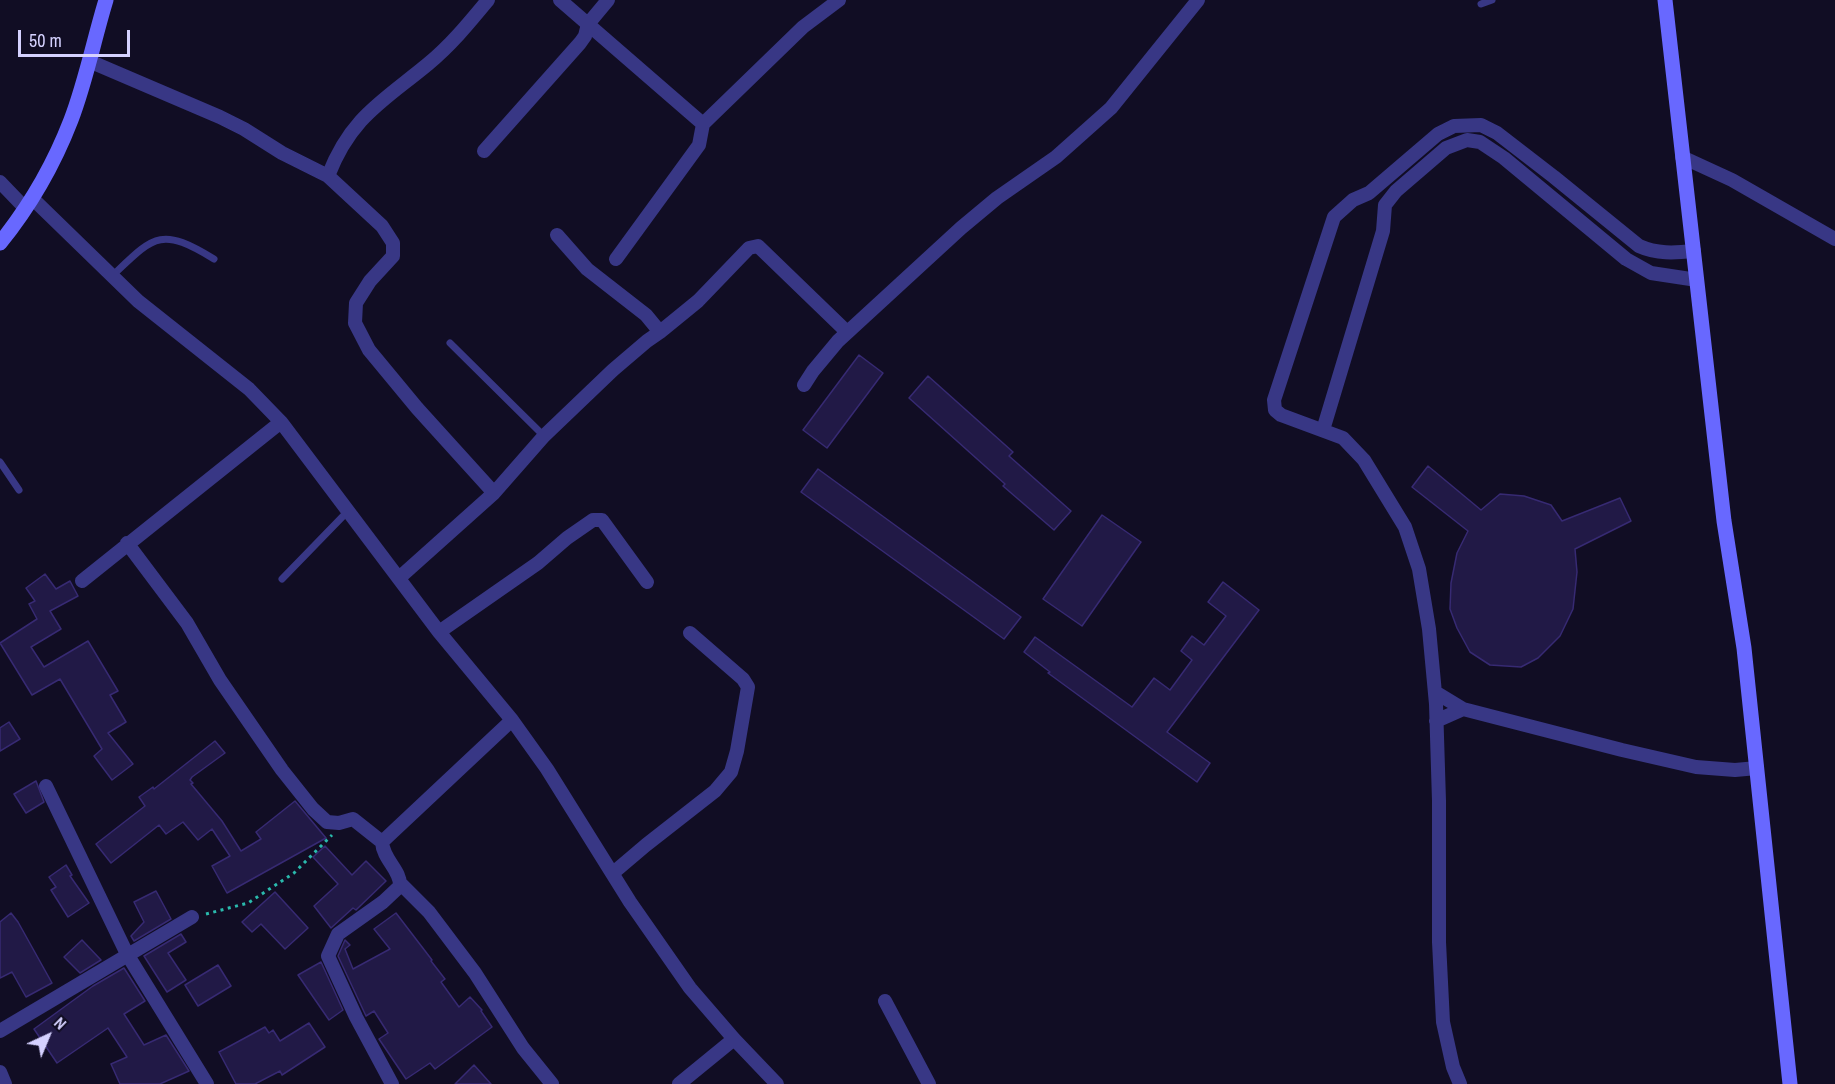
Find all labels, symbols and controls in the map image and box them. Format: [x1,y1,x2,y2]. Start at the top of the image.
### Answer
scale bar [21,18,134,56]
text: 50 m [29,28,62,53]
north arrow [18,1006,78,1066]
text: N [49,1012,72,1034]

